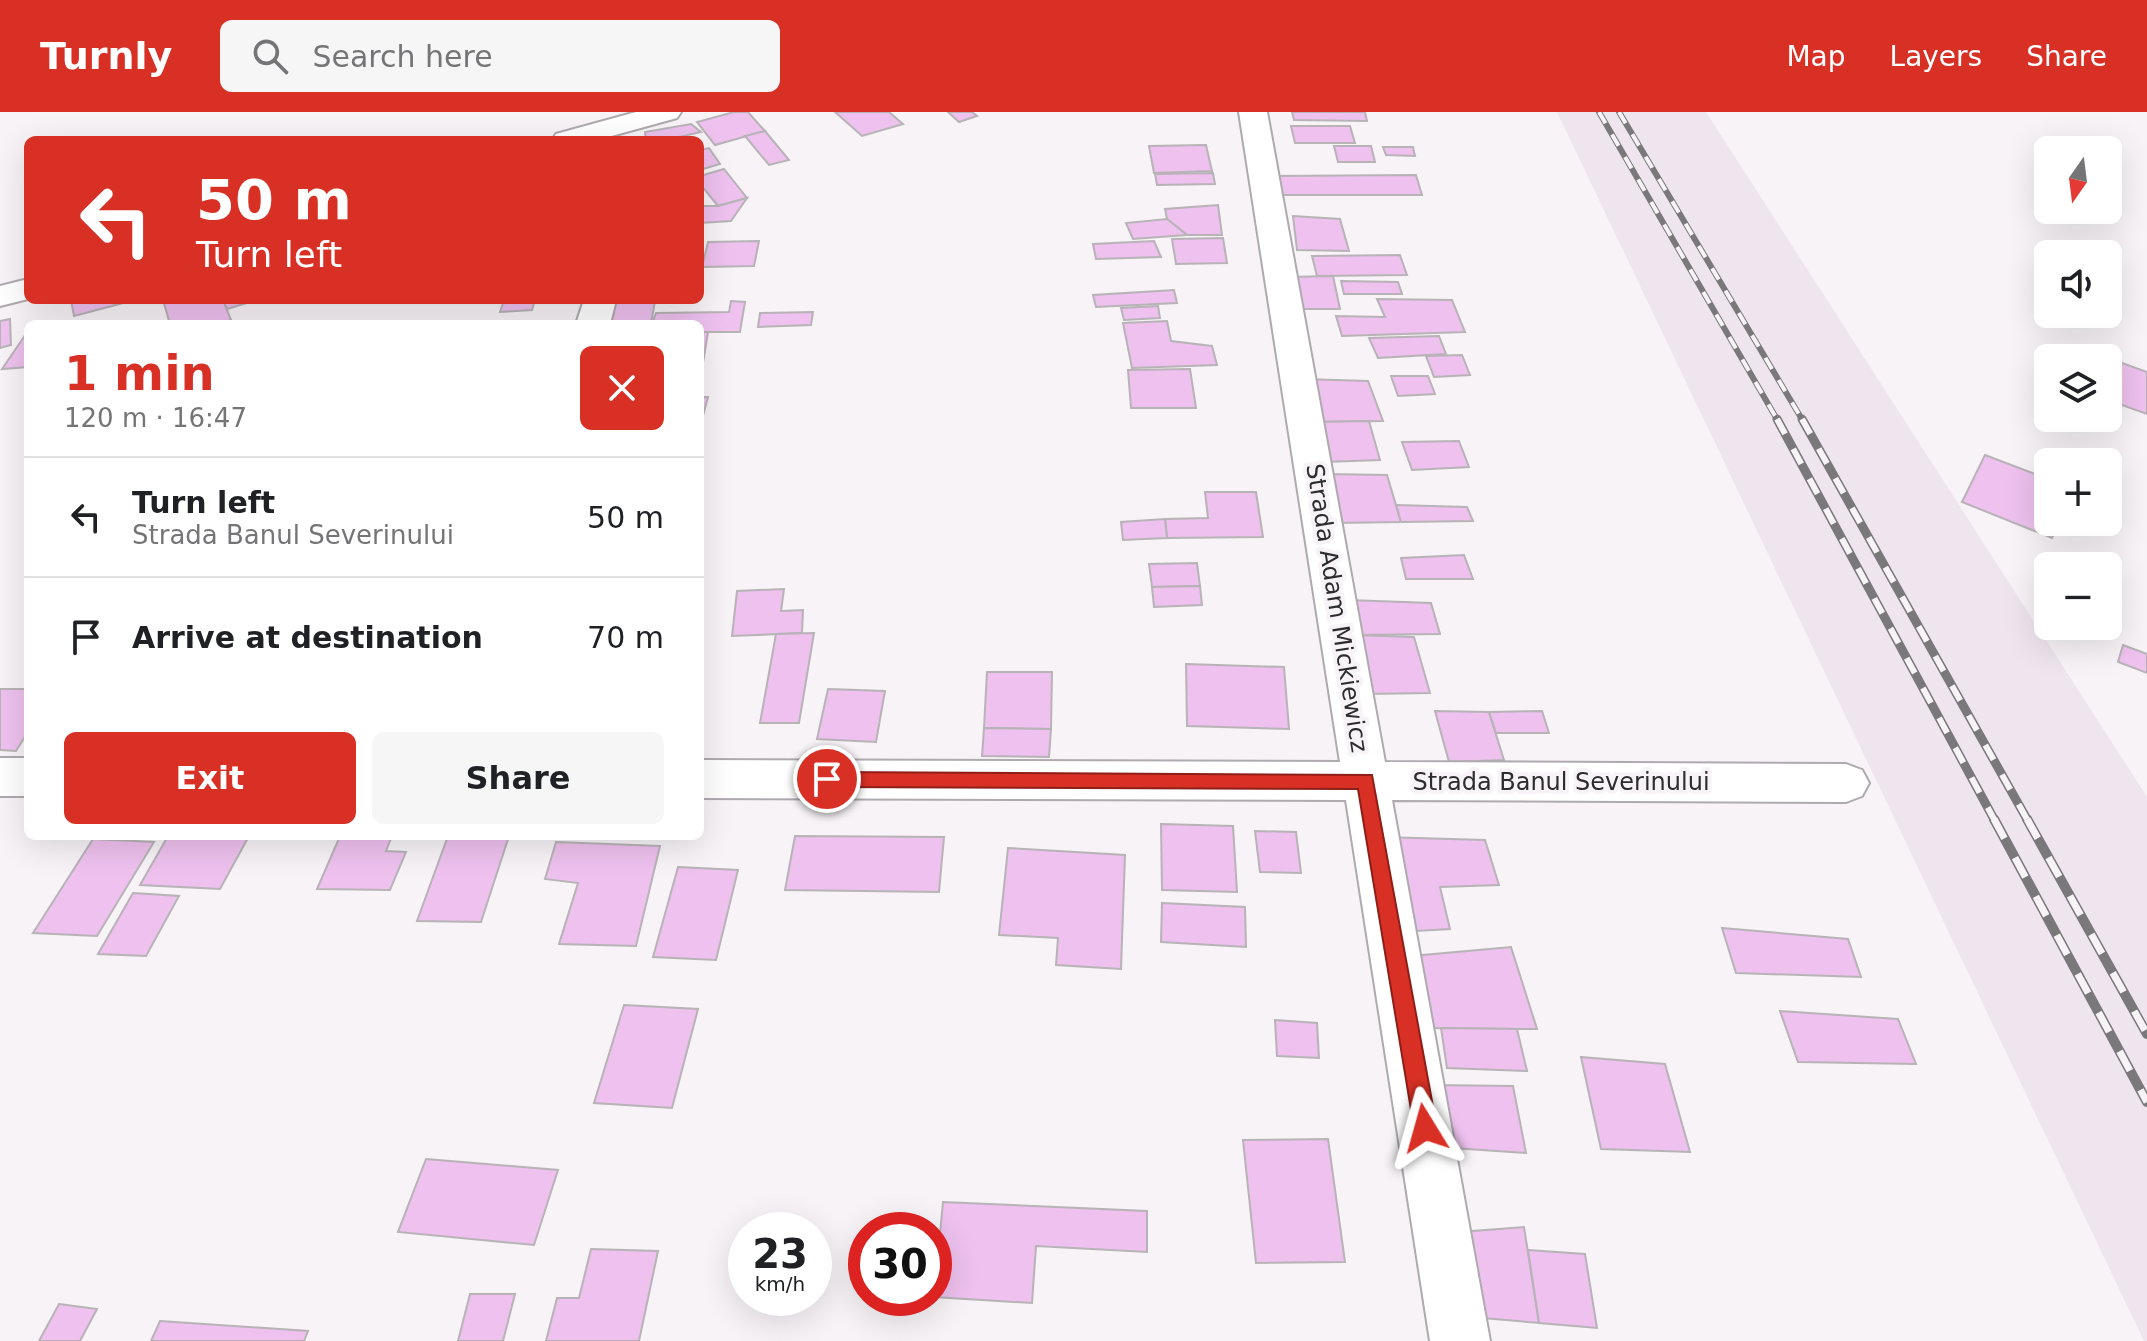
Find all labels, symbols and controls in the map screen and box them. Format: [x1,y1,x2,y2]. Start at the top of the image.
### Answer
search box [220,20,780,92]
text: Turnly [40,34,172,78]
icon: search [248,34,292,78]
text: Search here [312,39,493,74]
text: Map [1786,40,1846,73]
text: Layers [1890,40,1982,73]
text: Share [2026,40,2107,73]
north arrow [2034,136,2122,224]
map controls [2034,136,2122,640]
text: 50 m [196,167,352,232]
icon: left [64,168,168,272]
text: Turn left [196,234,342,275]
button: sound [2034,240,2122,328]
button: layers [2034,344,2122,432]
text: 1 min [64,345,215,401]
button: close [580,346,664,430]
text: 120 m · 16:47 [64,403,247,433]
button: + [2034,448,2122,536]
street label: Strada Adam Mickiewicz [1300,462,1374,754]
text: Turn left [132,485,275,520]
icon: left [64,495,108,539]
text: 50 m [587,500,664,535]
text: Strada Banul Severinului [132,520,454,550]
button: − [2034,552,2122,640]
icon: arrive [64,615,108,659]
text: Arrive at destination [132,620,483,655]
text: 70 m [587,620,664,655]
button: Exit [64,732,356,824]
button: Share [372,732,664,824]
pin [793,745,861,813]
icon: arrive [805,757,849,801]
street label: Strada Banul Severinului [1412,768,1710,796]
position arrow [1383,1086,1467,1170]
speed limit sign: 30 [848,1212,952,1316]
text: 23 [752,1231,808,1277]
text: km/h [755,1272,805,1296]

